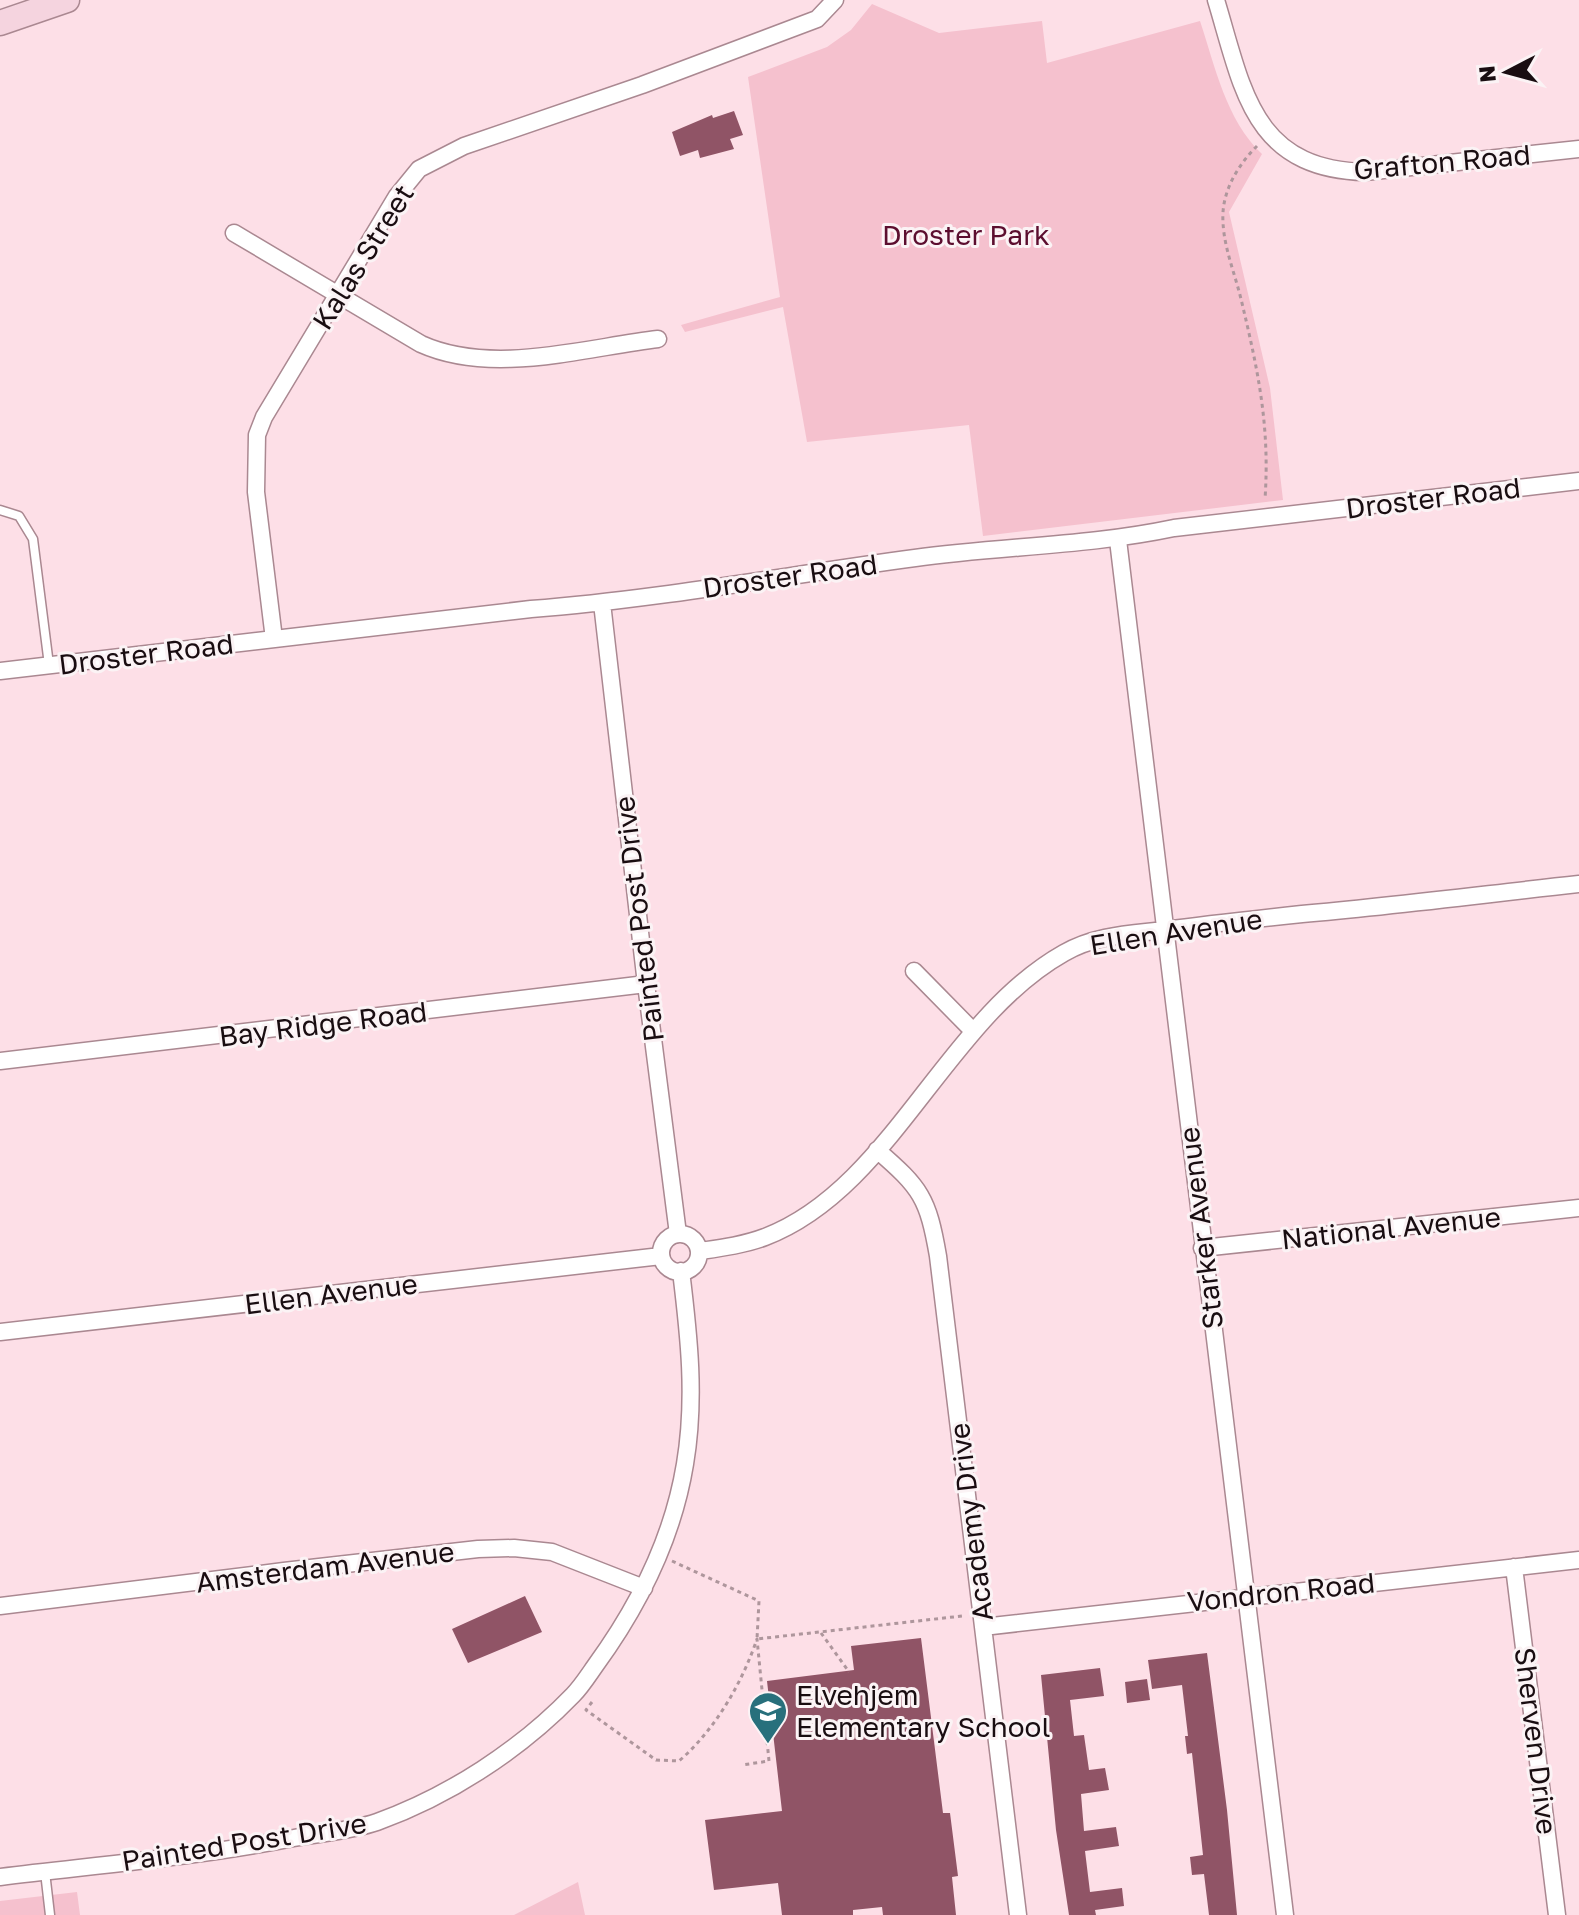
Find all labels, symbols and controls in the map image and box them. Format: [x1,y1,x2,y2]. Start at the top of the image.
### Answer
north arrow [1467,32,1547,112]
text: N [1472,64,1501,84]
street label: Grafton Road [1352,137,1532,186]
street label: Kalas Street [305,178,420,335]
park label: Droster Park [882,218,1050,251]
street label: Droster Road [1344,470,1522,525]
street label: Droster Road [701,547,879,604]
street label: Droster Road [57,626,235,681]
street label: Painted Post Drive [607,794,670,1044]
street label: Ellen Avenue [1087,902,1264,961]
street label: Bay Ridge Road [217,994,429,1053]
street label: Starker Avenue [1172,1125,1229,1331]
street label: National Avenue [1280,1200,1502,1255]
street label: Ellen Avenue [243,1267,419,1320]
street label: Academy Drive [942,1421,999,1623]
street label: Amsterdam Avenue [194,1534,456,1599]
street label: Vondron Road [1185,1565,1376,1618]
street label: Sherven Drive [1509,1646,1564,1836]
place label: Elvehjem Elementary School [796,1678,1050,1743]
school or university icon: Elvehjem Elementary School [747,1690,789,1745]
street label: Painted Post Drive [119,1806,369,1877]

